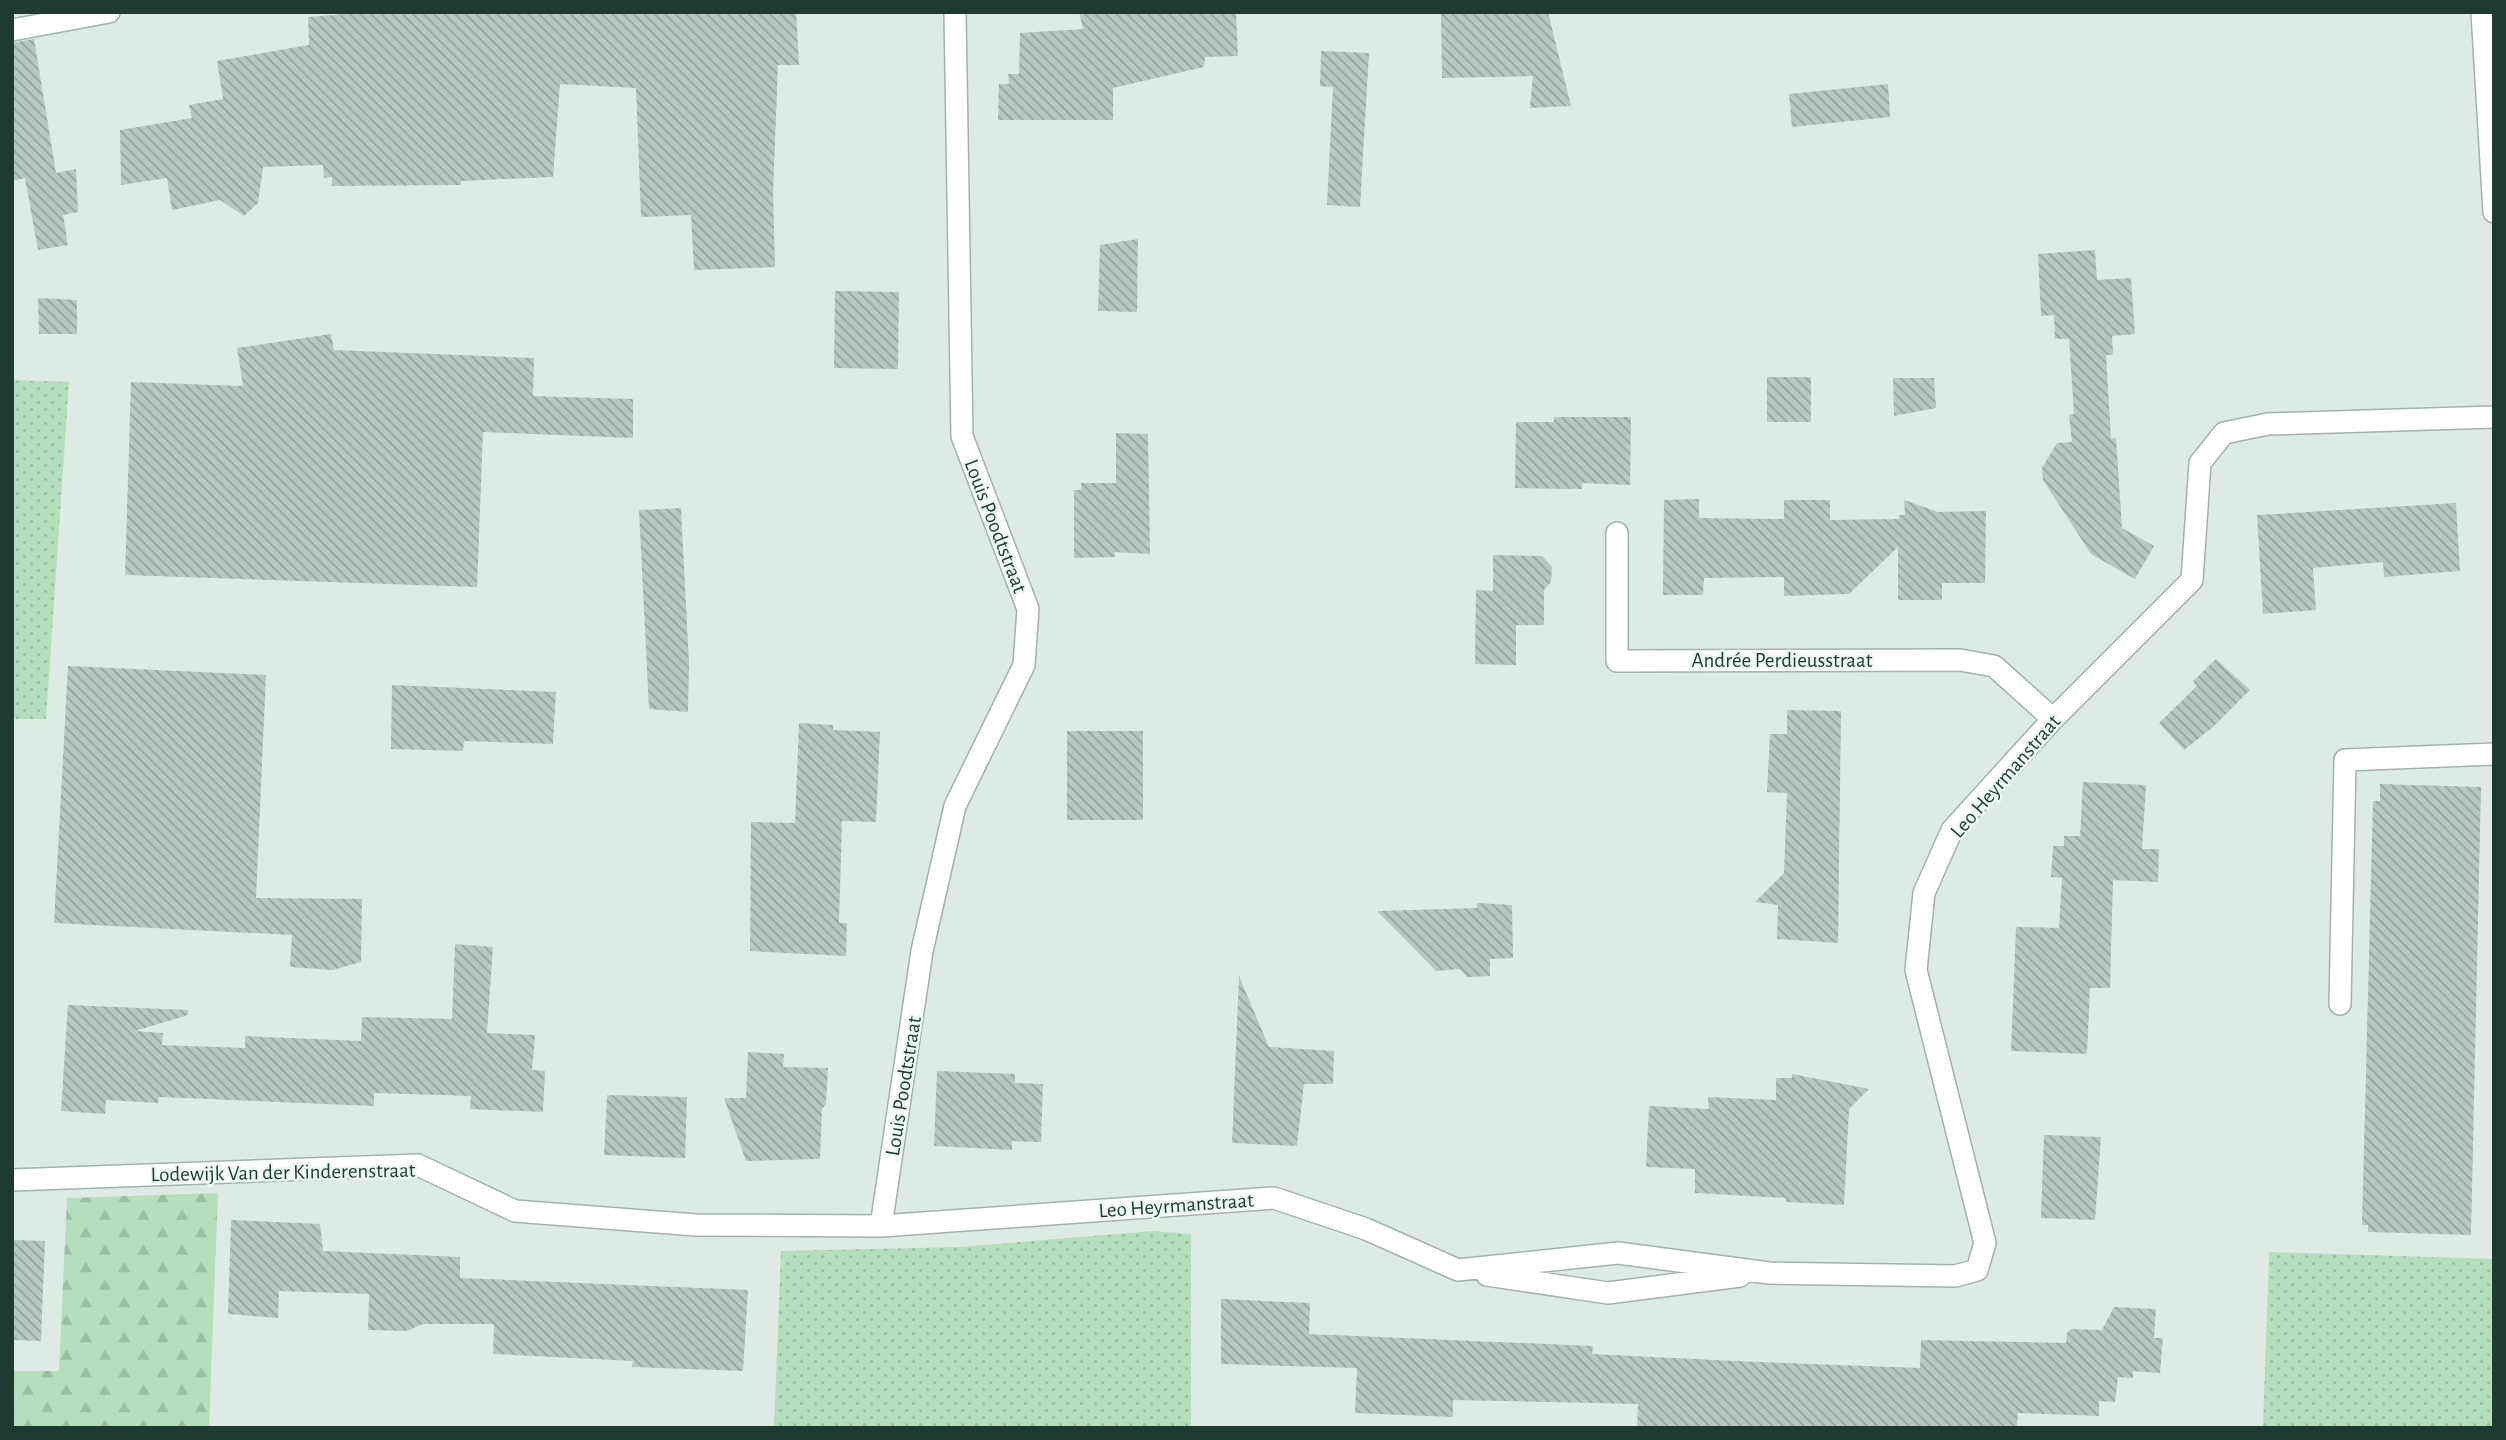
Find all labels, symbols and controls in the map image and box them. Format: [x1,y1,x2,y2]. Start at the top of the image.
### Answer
street label: Louis Poodtstraat [960,457,1031,596]
street label: Andrée Perdieusstraat [1692,650,1873,671]
street label: Leo Heyrmanstraat [1946,711,2065,842]
street label: Louis Poodtstraat [882,1014,925,1157]
street label: Lodewijk Van der Kinderenstraat [150,1160,416,1185]
street label: Leo Heyrmanstraat [1098,1190,1255,1221]

